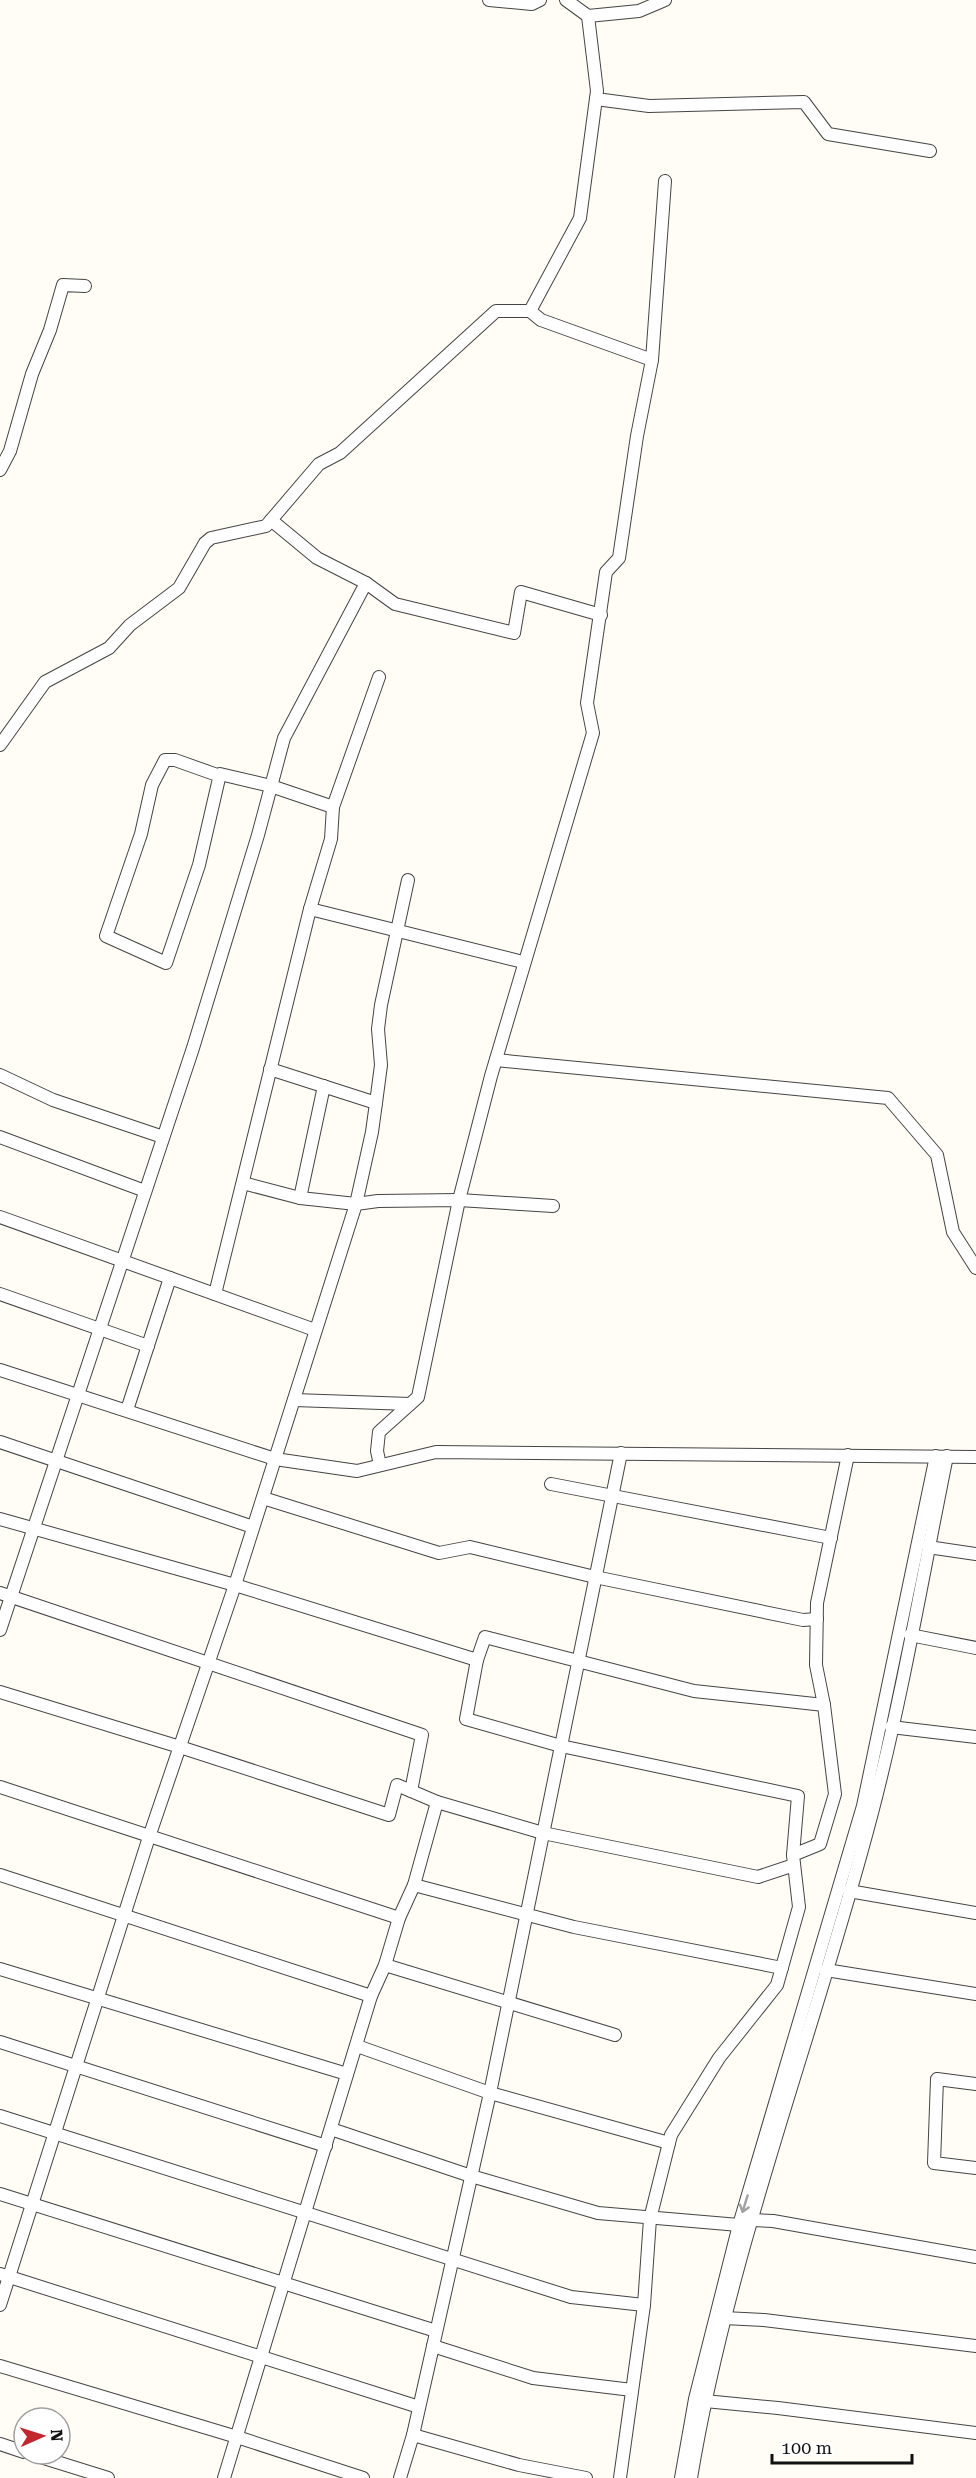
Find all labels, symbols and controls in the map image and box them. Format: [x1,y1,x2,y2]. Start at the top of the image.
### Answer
one-way arrow [739,2194,750,2213]
north arrow [12,2406,72,2466]
scale bar [772,2427,912,2465]
text: N [47,2429,66,2442]
text: 100 m [781,2437,832,2458]

